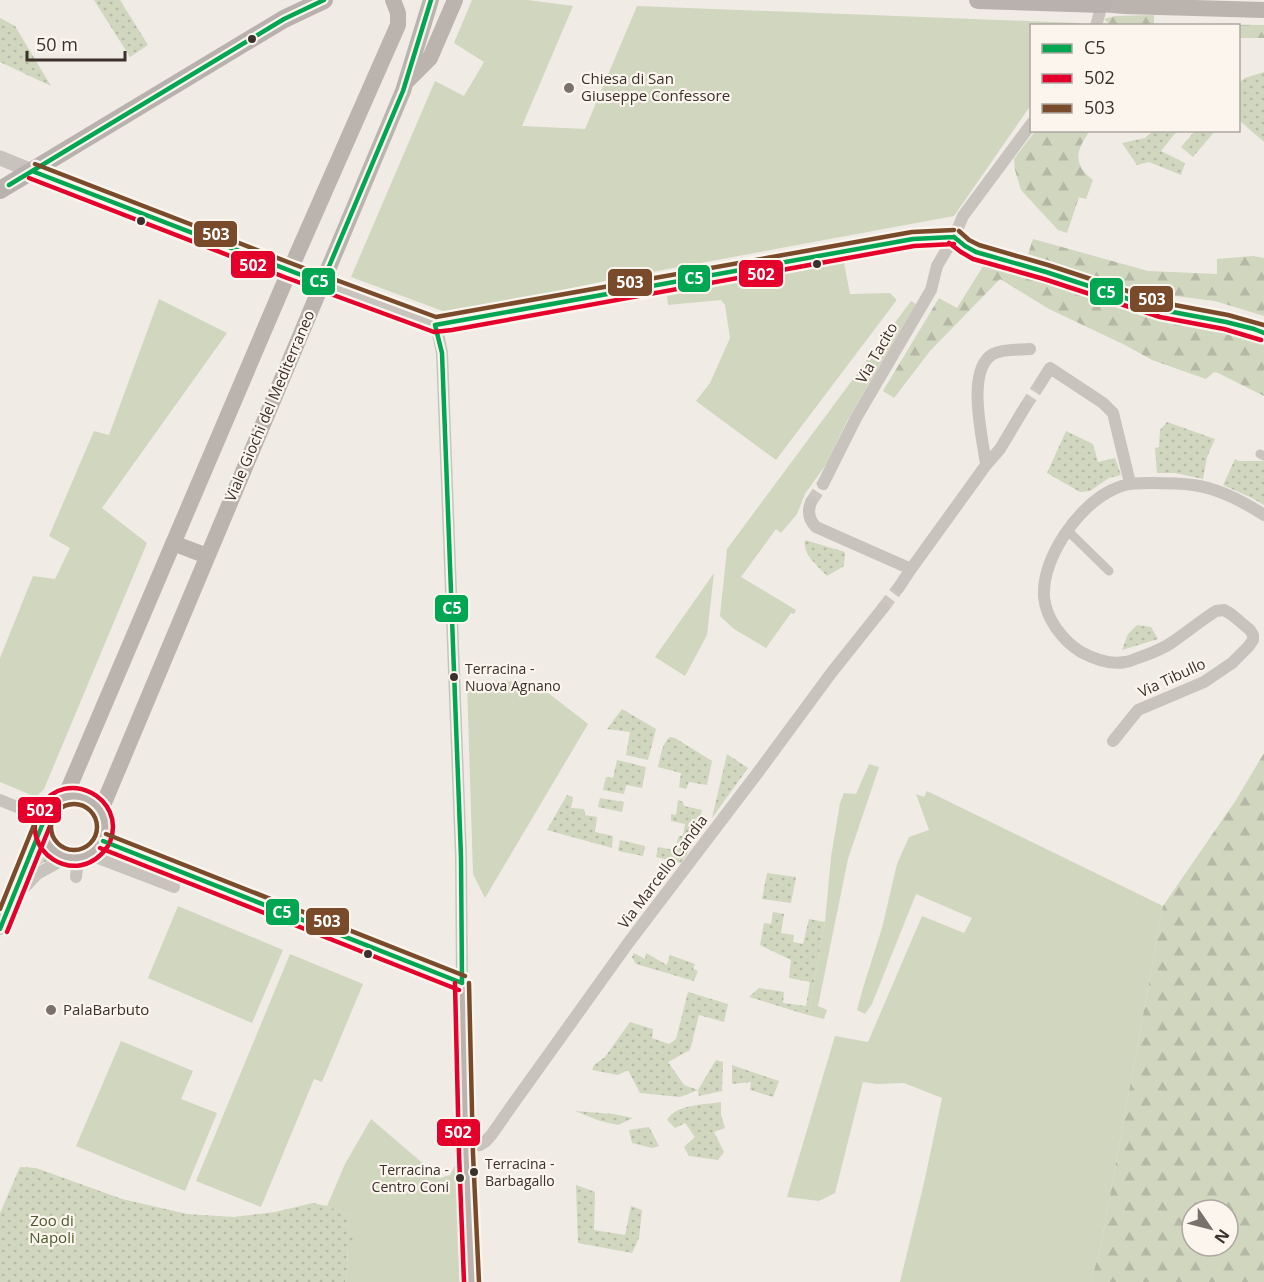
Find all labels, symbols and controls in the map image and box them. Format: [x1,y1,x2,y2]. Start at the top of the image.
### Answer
scale bar [27,24,124,62]
legend [1030,24,1240,132]
text: 50 m [36,32,78,56]
unlabelled marker [246,33,258,45]
text: C5 [1084,35,1106,59]
text: 502 [1084,65,1115,89]
place label: Chiesa di San Giuseppe Confessore [581,68,730,105]
marker: Chiesa di San Giuseppe Confessore [562,81,576,95]
text: 503 [1084,95,1115,119]
unlabelled marker [135,215,147,227]
line badge: 503 [193,220,238,248]
text: 503 [202,223,230,245]
line badge: 502 [230,250,276,279]
text: 502 [239,254,267,276]
unlabelled marker [811,258,823,270]
line badge: 502 [738,259,784,288]
text: 502 [747,263,775,285]
line badge: C5 [677,264,711,293]
line badge: C5 [301,267,336,296]
text: C5 [684,267,704,289]
line badge: 503 [607,268,653,297]
text: C5 [309,270,329,292]
text: 503 [616,271,644,293]
line badge: C5 [1089,277,1124,306]
text: C5 [1096,281,1116,303]
line badge: 503 [1129,285,1174,313]
text: 503 [1138,288,1166,310]
street label: Viale Giochi del Mediterraneo [220,307,319,504]
street label: Via Tacito [851,319,902,386]
line badge: C5 [434,594,469,623]
text: C5 [442,597,462,619]
street label: Via Tibullo [1135,653,1208,701]
place label: Terracina - Nuova Agnano [465,659,561,695]
marker: Terracina - Nuova Agnano [448,671,460,683]
line badge: 502 [17,796,62,824]
text: 502 [26,799,54,821]
street label: Via Marcello Candia [613,811,712,932]
line badge: C5 [265,898,300,926]
text: C5 [272,901,292,923]
line badge: 503 [305,907,350,936]
text: 503 [313,910,341,932]
unlabelled marker [362,948,374,960]
place label: PalaBarbuto [63,999,149,1019]
marker: PalaBarbuto [44,1003,58,1017]
line badge: 502 [436,1118,481,1147]
text: 502 [444,1121,472,1143]
place label: Terracina - Barbagallo [485,1154,555,1190]
place label: Terracina - Centro Coni [372,1160,449,1196]
marker: Terracina - Barbagallo [468,1166,480,1178]
marker: Terracina - Centro Coni [454,1172,466,1184]
north arrow [1180,1198,1240,1258]
park label: Zoo di Napoli [29,1210,75,1247]
text: N [1210,1225,1235,1248]

